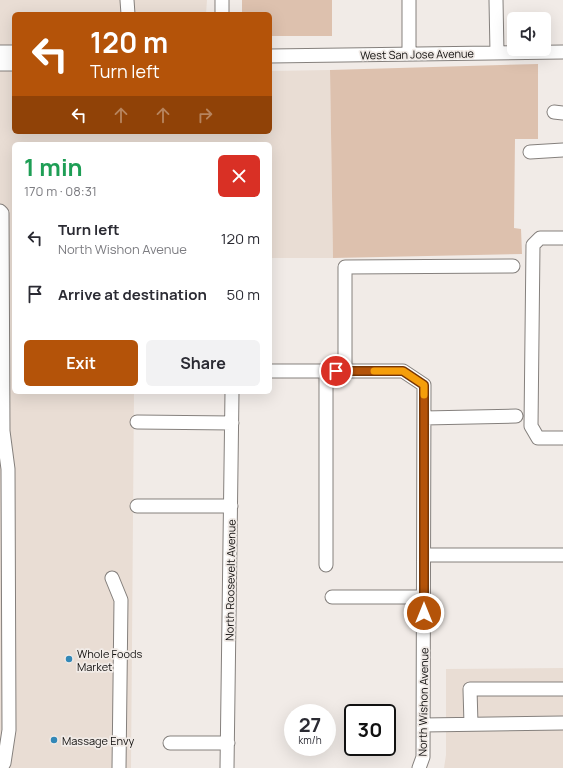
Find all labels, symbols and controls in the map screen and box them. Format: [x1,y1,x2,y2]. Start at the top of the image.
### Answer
map controls [507,12,551,56]
button: sound [507,12,551,56]
text: 120 m [90,23,168,61]
icon: left [24,28,76,80]
street label: West San Jose Avenue [360,45,475,62]
text: Turn left [90,59,160,83]
icon: left [68,104,90,126]
icon: ahead [110,104,132,126]
icon: ahead [152,104,174,126]
icon: right [194,104,216,126]
text: 1 min [24,150,83,183]
button: close [218,155,260,197]
text: 170 m · 08:31 [24,182,97,200]
text: Turn left [58,219,120,240]
icon: left [24,227,46,249]
text: 120 m [221,228,260,249]
text: North Wishon Avenue [58,240,187,258]
icon: arrive [24,283,46,305]
text: Arrive at destination [58,284,207,305]
text: 50 m [226,284,260,305]
button: Exit [24,340,138,386]
button: Share [146,340,260,386]
pin [319,354,353,388]
icon: arrive [325,360,347,382]
street label: North Roosevelt Avenue [221,518,239,641]
position arrow [403,592,445,634]
place label: Whole Foods Market [77,646,142,674]
street label: North Wishon Avenue [415,647,431,757]
marker: Whole Foods Market [64,654,74,664]
speed limit sign: 30 [344,704,396,756]
text: 27 [299,711,321,738]
place label: Massage Envy [62,733,134,748]
text: km/h [298,733,322,747]
marker: Massage Envy [49,735,59,745]

